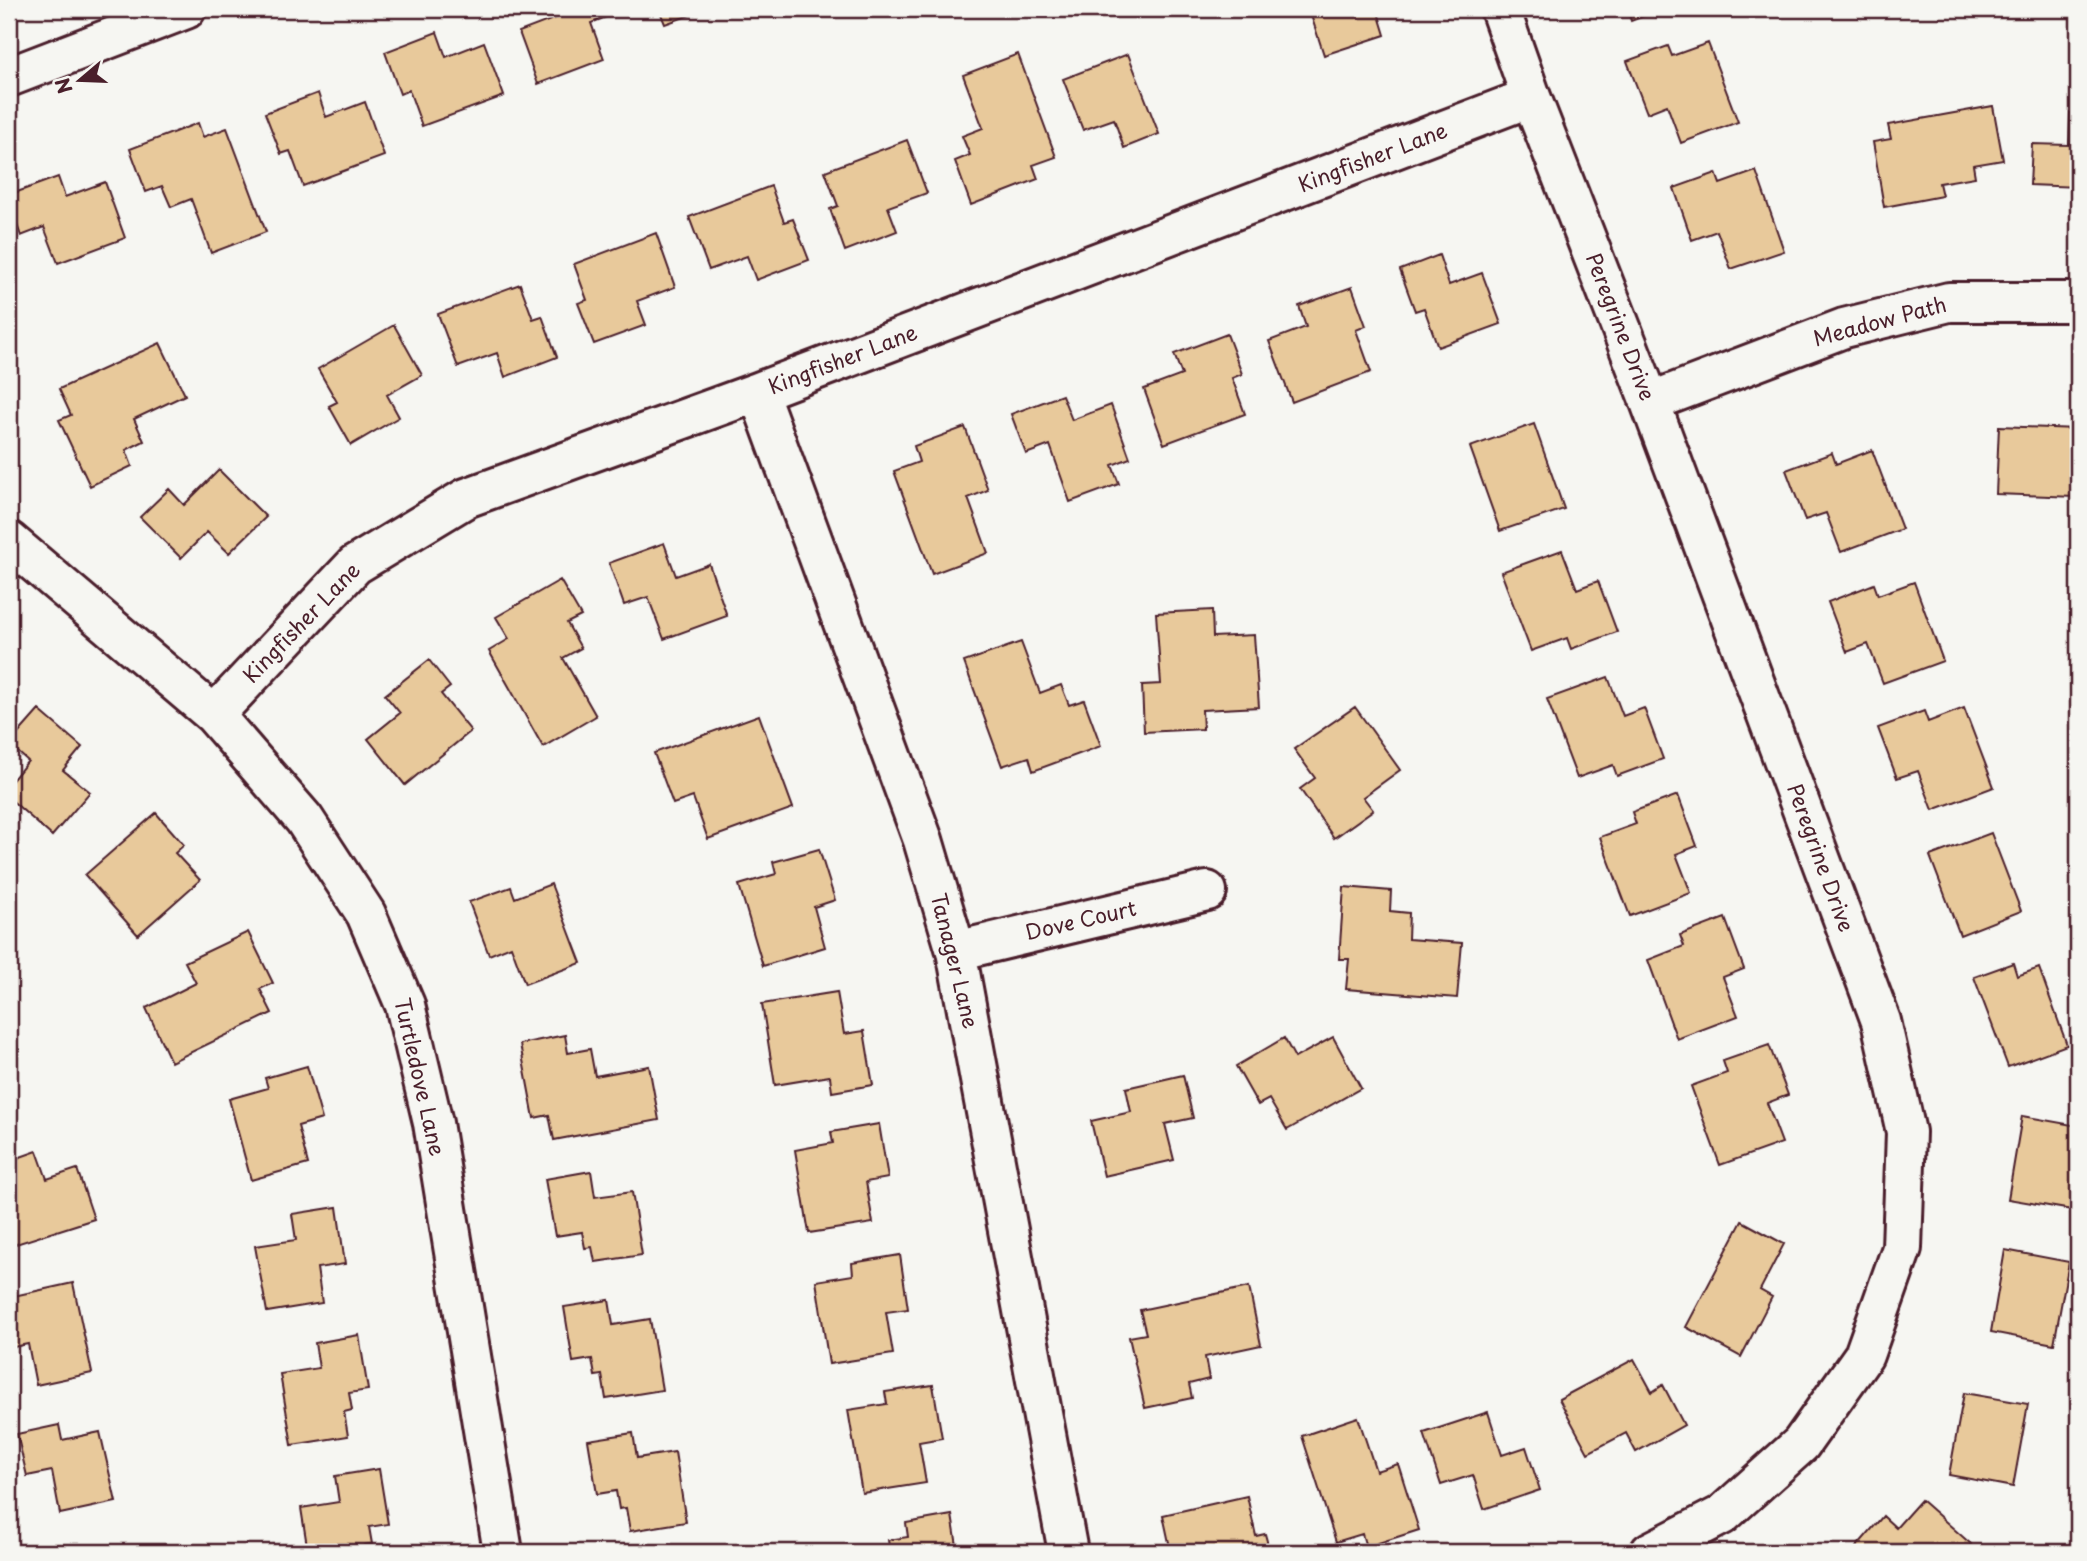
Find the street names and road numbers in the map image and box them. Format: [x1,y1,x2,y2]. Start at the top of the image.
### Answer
street label: Kingfisher Lane [1293,113,1451,199]
street label: Peregrine Drive [1579,248,1665,405]
street label: Meadow Path [1809,287,1950,353]
street label: Kingfisher Lane [763,315,921,401]
street label: Kingfisher Lane [234,554,367,689]
street label: Peregrine Drive [1780,779,1864,936]
street label: Tanager Lane [924,889,988,1032]
street label: Dove Court [1022,891,1139,947]
street label: Turtledove Lane [387,994,455,1159]

